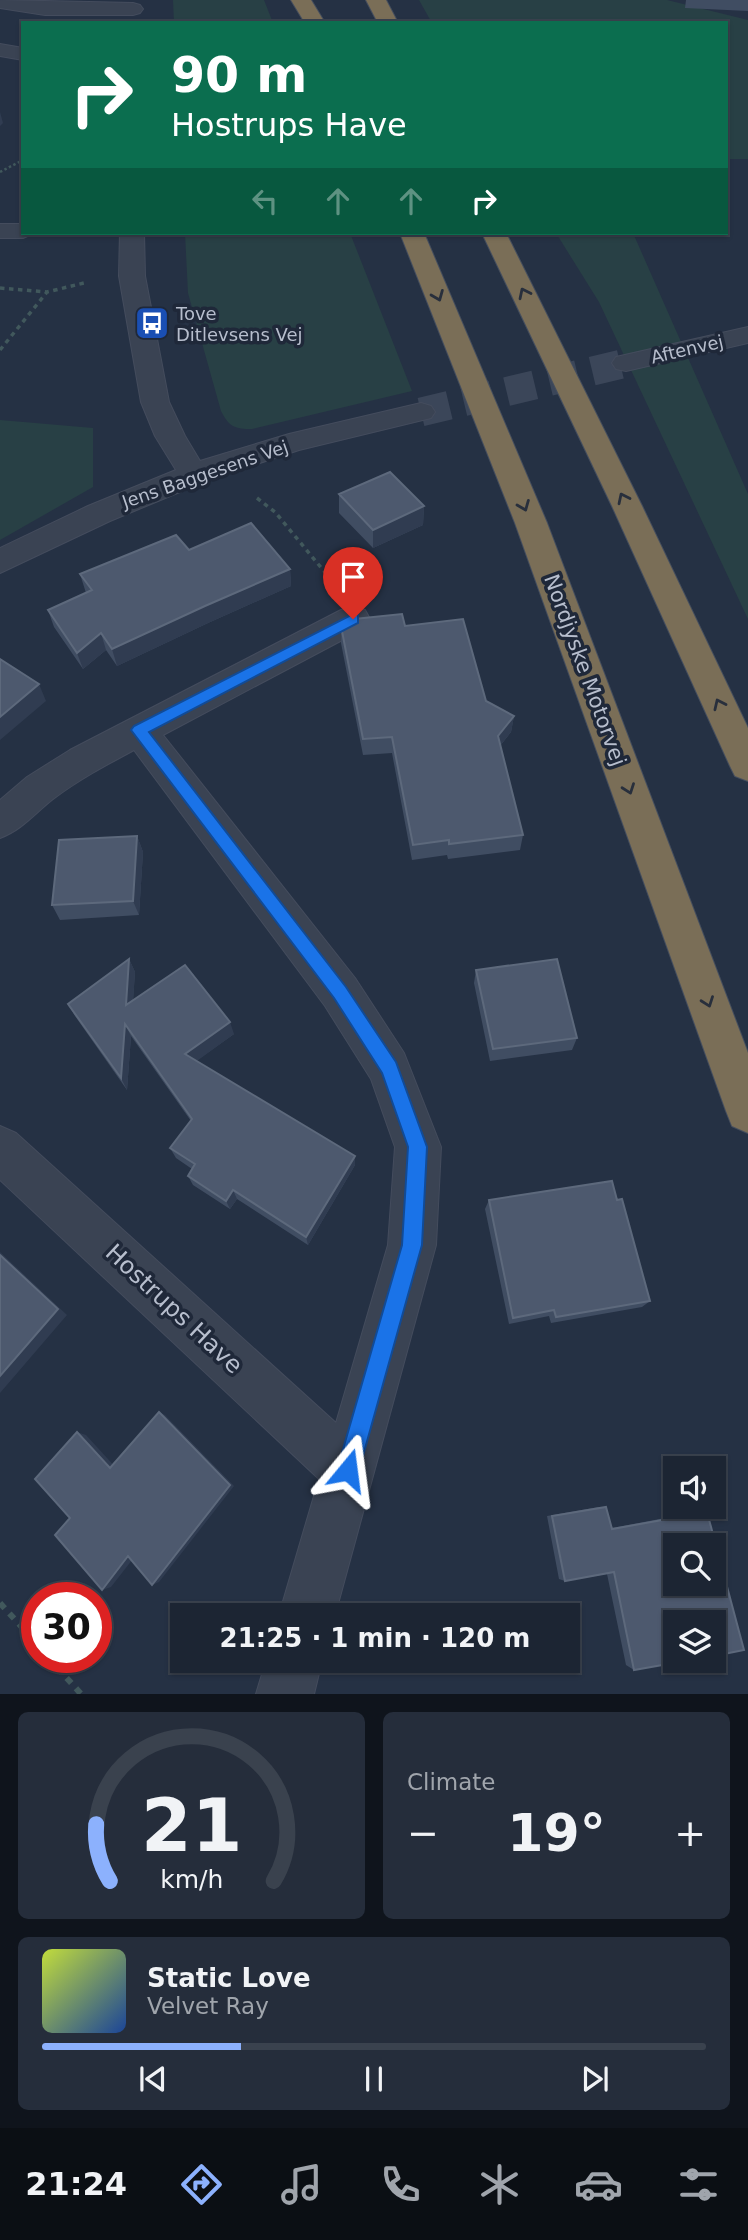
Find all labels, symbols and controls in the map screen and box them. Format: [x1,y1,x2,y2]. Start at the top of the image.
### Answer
text: 90 m [171,47,307,104]
icon: right [56,49,147,140]
text: Hostrups Have [171,106,407,144]
icon: left [246,182,284,220]
icon: ahead [319,182,357,220]
icon: ahead [392,182,430,220]
icon: right [465,182,503,220]
one-way arrow [430,288,444,301]
one-way arrow [518,288,532,300]
place label: Tove Ditlevsens Vej [175,303,303,345]
bus stop icon: Tove Ditlevsens Vej [133,304,171,342]
street label: Aftenvej [649,330,725,368]
street label: Jens Baggesens Vej [118,436,291,513]
one-way arrow [617,493,631,505]
one-way arrow [516,499,530,512]
pin [323,547,383,619]
icon: arrive [334,558,372,596]
street label: Nordjyske Motorvej [539,571,631,769]
one-way arrow [713,699,727,711]
one-way arrow [621,782,635,794]
one-way arrow [700,995,714,1007]
street label: Hostrups Have [100,1238,248,1380]
position arrow [311,1433,385,1507]
map controls [663,1456,726,1673]
button: sound [663,1456,726,1519]
button: search [663,1533,726,1596]
speed limit sign: 30 [21,1582,112,1673]
button: layers [663,1610,726,1673]
text: 21:25 · 1 min · 120 m [220,1623,530,1653]
text: Climate [407,1769,496,1795]
text: 21 [141,1784,242,1869]
text: 19° [507,1803,606,1863]
text: − [407,1811,439,1855]
text: + [674,1811,706,1855]
text: km/h [160,1865,223,1894]
text: Static Love [147,1963,311,1993]
text: Velvet Ray [147,1993,269,2019]
icon: previous [134,2060,172,2098]
icon: pause [355,2060,393,2098]
icon: next [576,2060,614,2098]
icon: directions [177,2160,226,2209]
icon: music [277,2160,326,2209]
icon: phone [376,2160,425,2209]
icon: climate [475,2160,524,2209]
icon: car [574,2160,623,2209]
icon: filters [674,2160,723,2209]
text: 21:24 [25,2165,127,2203]

